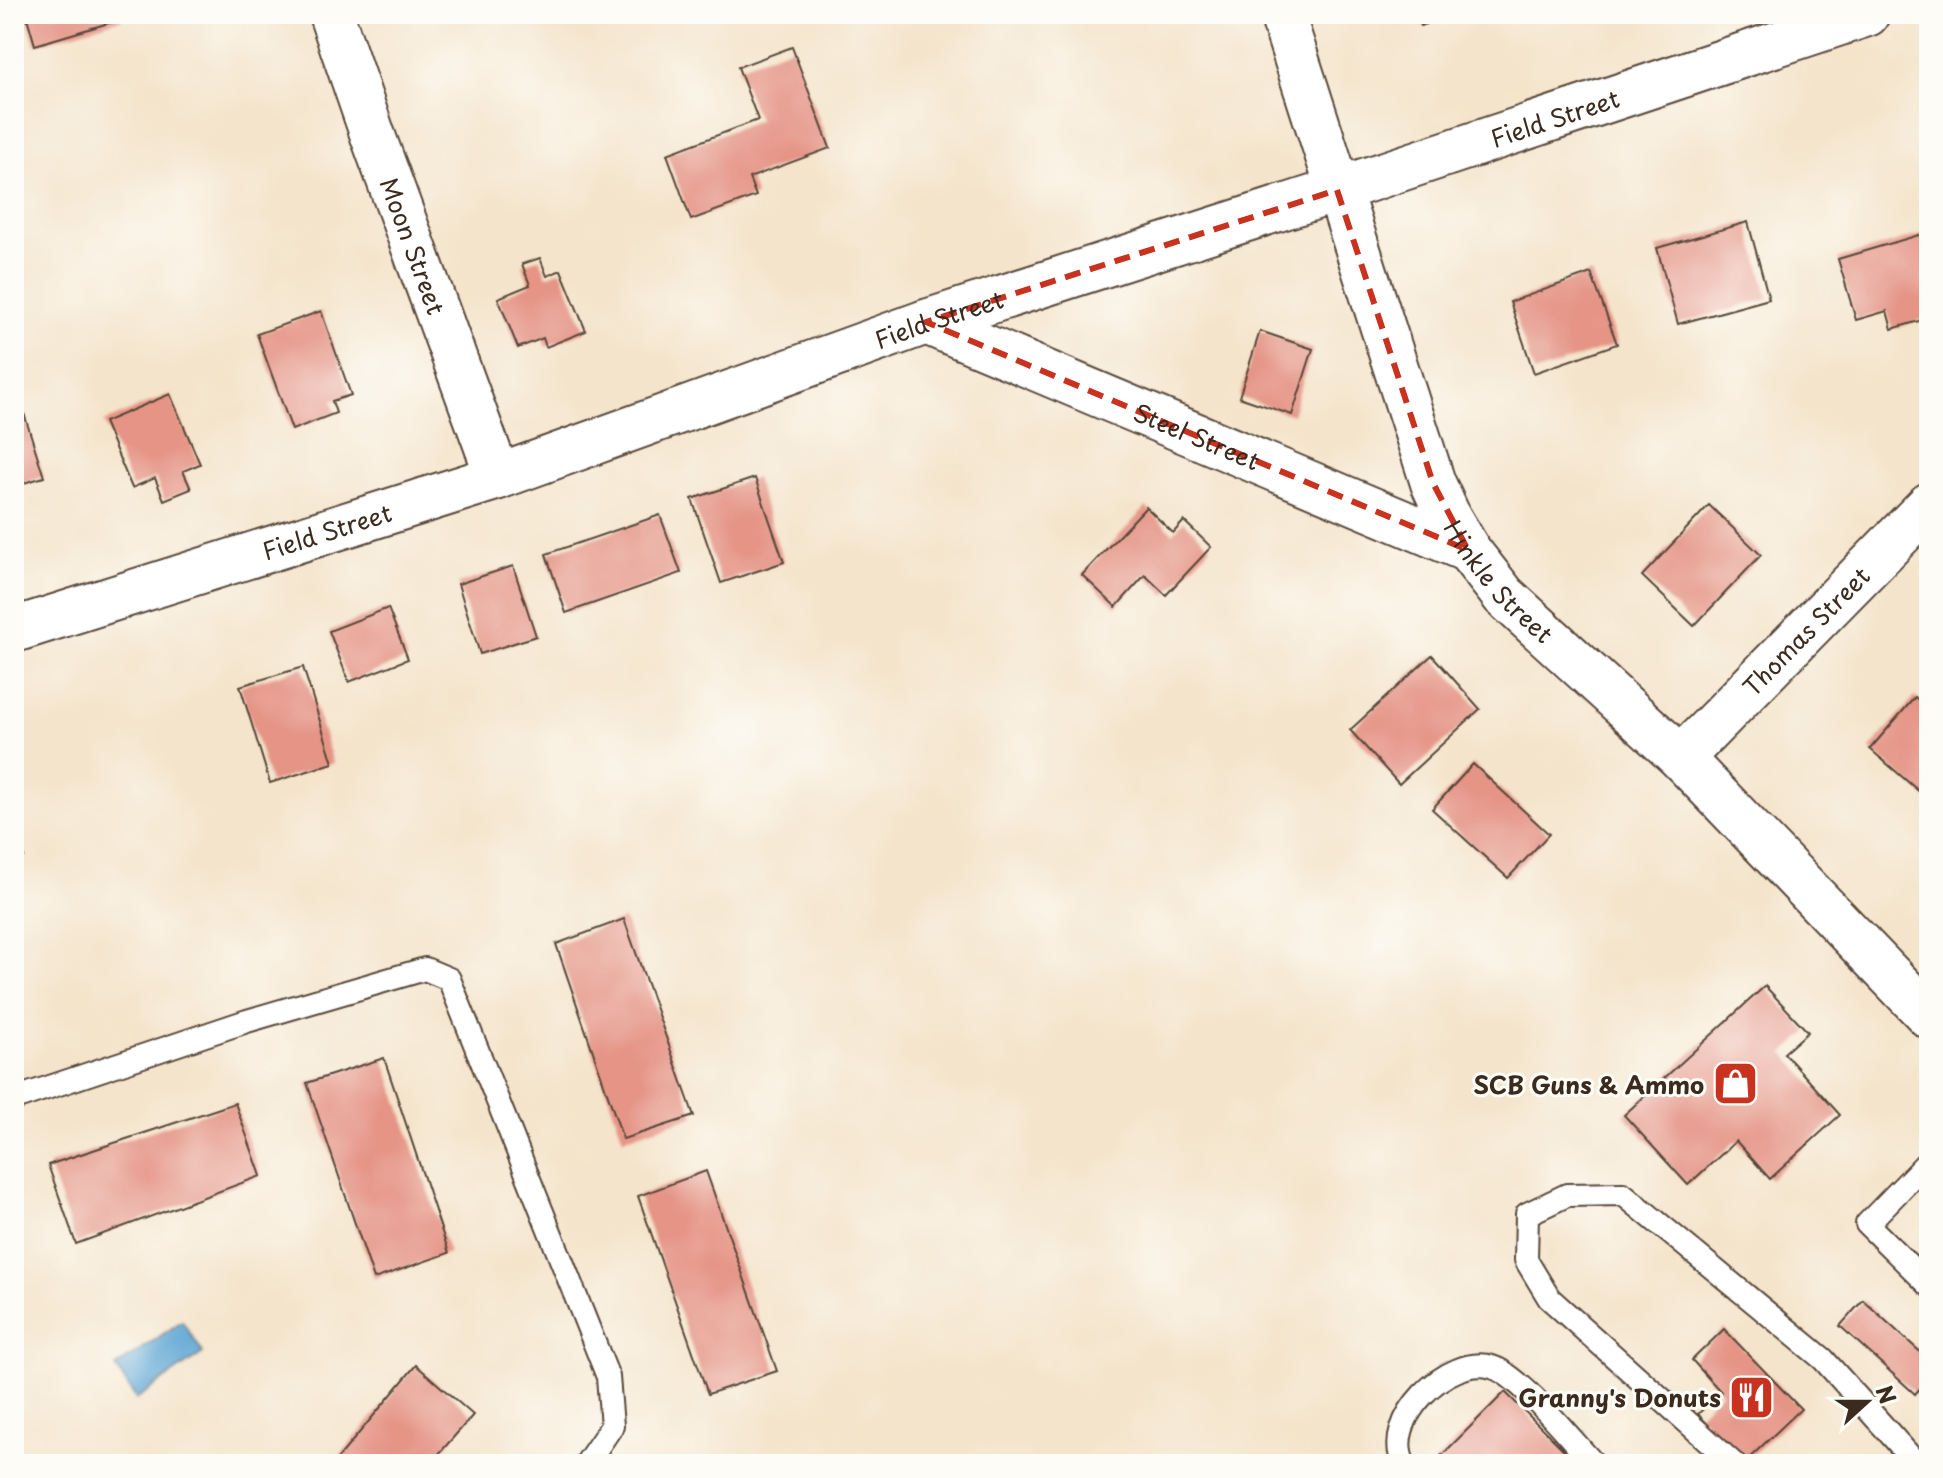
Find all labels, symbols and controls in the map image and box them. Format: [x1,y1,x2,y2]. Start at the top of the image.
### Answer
street label: Field Street [1486,79,1624,156]
street label: Moon Street [372,172,455,320]
street label: Field Street [869,280,1008,357]
street label: Steel Street [1128,393,1266,479]
street label: Field Street [258,494,396,568]
street label: Hinkle Street [1436,513,1562,651]
street label: Thomas Street [1734,558,1878,704]
shop icon: SCB Guns & Ammo [1711,1060,1759,1108]
place label: SCB Guns & Ammo [1473,1066,1704,1102]
north arrow [1827,1362,1907,1442]
restaurant icon: Granny's Donuts [1728,1373,1776,1421]
place label: Granny's Donuts [1518,1379,1721,1415]
text: N [1869,1380,1906,1408]

